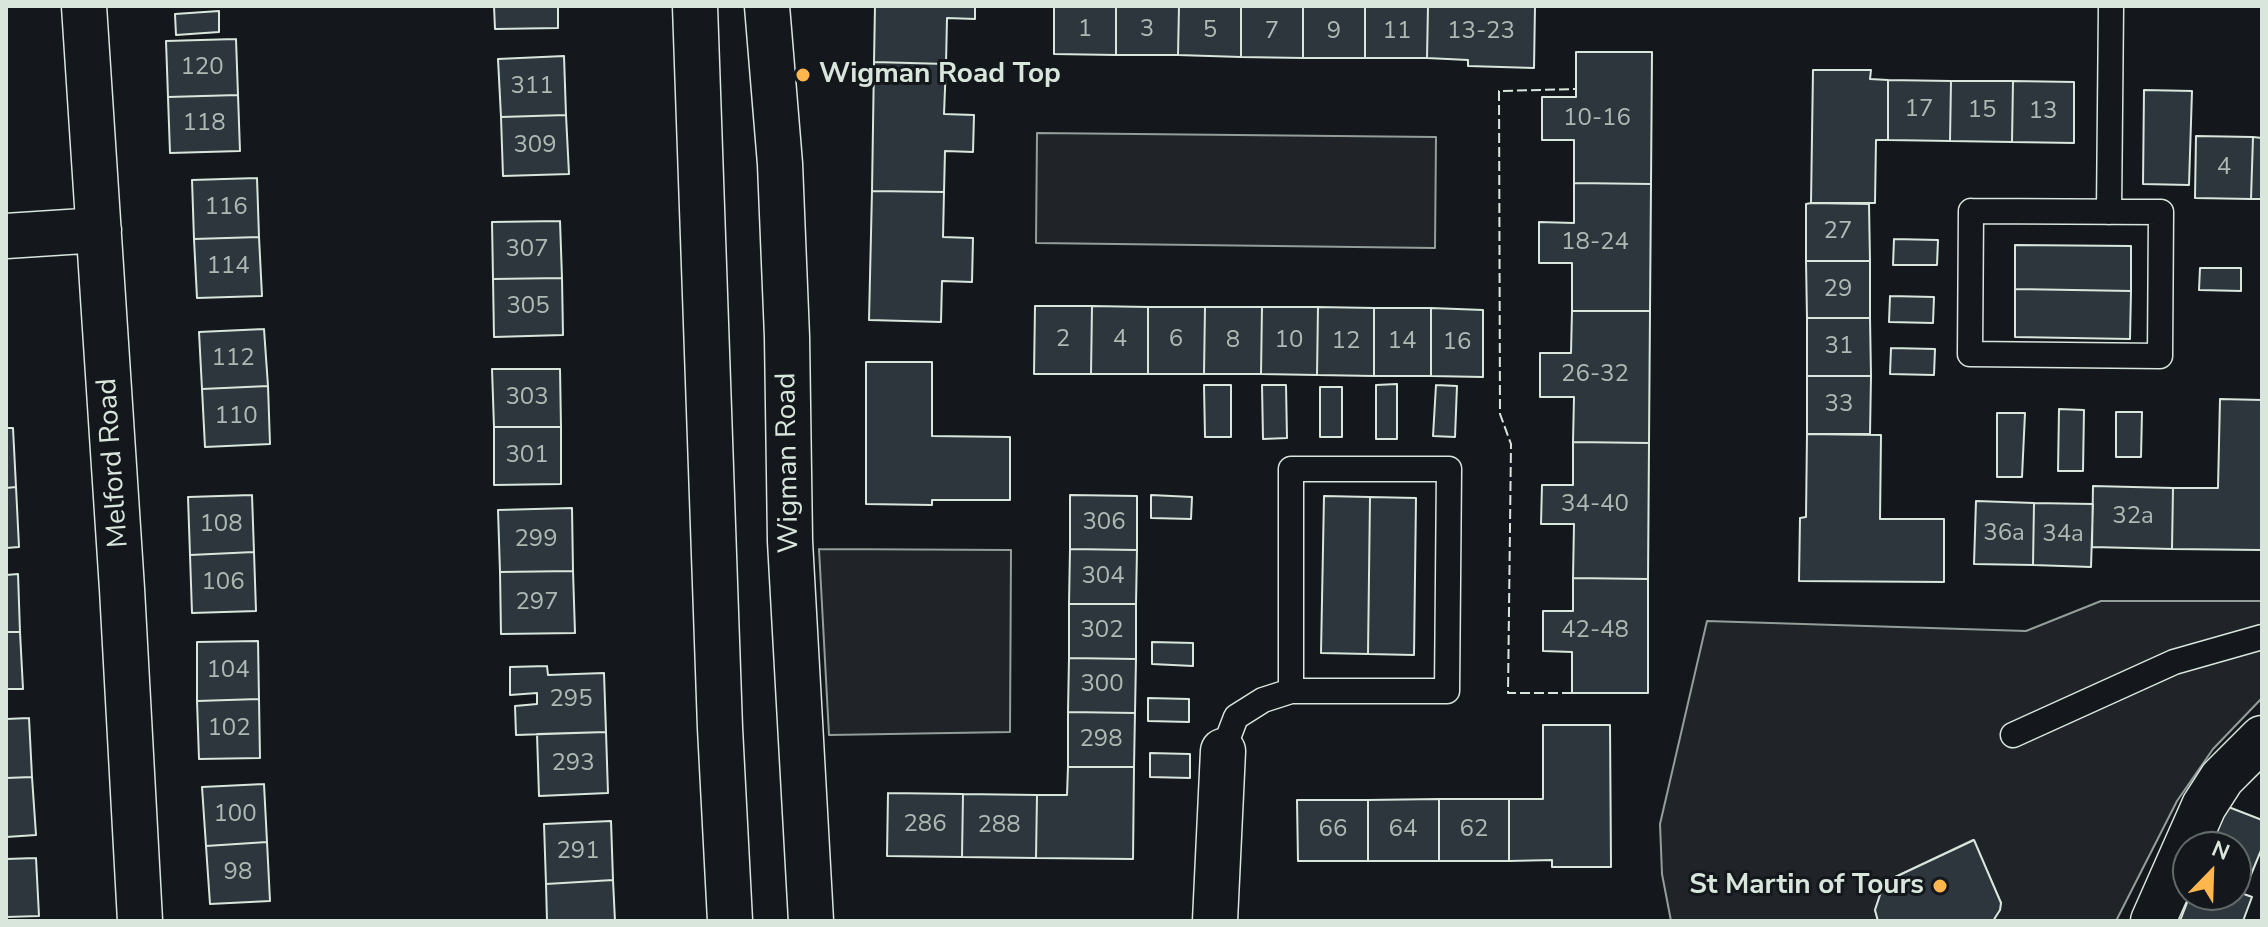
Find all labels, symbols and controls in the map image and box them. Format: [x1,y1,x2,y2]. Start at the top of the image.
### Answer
house number: 1 [1078,16,1092,44]
house number: 3 [1140,16,1154,44]
house number: 5 [1203,17,1217,45]
house number: 7 [1265,18,1279,46]
house number: 9 [1327,18,1341,46]
house number: 11 [1383,18,1411,46]
house number: 13-23 [1447,18,1515,46]
house number: 120 [180,54,224,82]
place label: Wigman Road Top [819,58,1061,92]
marker: Wigman Road Top [794,66,812,84]
house number: 311 [510,73,554,101]
house number: 17 [1905,96,1933,124]
house number: 15 [1968,97,1996,125]
house number: 13 [2029,98,2057,126]
house number: 10-16 [1563,105,1631,133]
house number: 118 [182,110,226,138]
house number: 309 [513,132,557,160]
house number: 4 [2217,154,2231,182]
house number: 116 [204,194,248,222]
house number: 27 [1824,218,1852,246]
house number: 18-24 [1561,229,1629,257]
house number: 307 [505,236,549,264]
house number: 114 [206,253,250,281]
house number: 29 [1824,276,1852,304]
house number: 305 [506,293,550,321]
house number: 2 [1056,326,1070,354]
house number: 4 [1113,326,1127,354]
house number: 6 [1169,326,1183,354]
house number: 8 [1226,327,1240,355]
house number: 10 [1275,327,1303,355]
house number: 12 [1332,328,1360,356]
house number: 14 [1388,328,1416,356]
house number: 16 [1443,329,1471,357]
house number: 31 [1825,333,1853,361]
house number: 112 [211,345,255,373]
house number: 26-32 [1561,361,1629,389]
street label: Wigman Road [771,372,807,554]
street label: Melford Road [91,377,137,549]
house number: 303 [505,384,549,412]
house number: 33 [1825,391,1853,419]
house number: 110 [214,403,258,431]
house number: 301 [505,442,549,470]
house number: 34-40 [1561,491,1629,519]
house number: 32a [2112,503,2154,531]
house number: 306 [1082,509,1126,537]
house number: 108 [199,511,243,539]
house number: 36a [1983,520,2025,548]
house number: 34a [2042,521,2084,549]
house number: 299 [514,526,558,554]
house number: 304 [1081,563,1125,591]
house number: 106 [201,569,245,597]
house number: 297 [515,589,559,617]
house number: 302 [1080,617,1124,645]
house number: 42-48 [1561,617,1629,645]
house number: 104 [206,657,250,685]
house number: 300 [1080,671,1124,699]
house number: 295 [549,686,593,714]
house number: 102 [207,715,251,743]
house number: 298 [1079,726,1123,754]
house number: 293 [551,750,595,778]
house number: 100 [213,801,257,829]
house number: 286 [903,811,947,839]
house number: 288 [977,812,1021,840]
house number: 66 [1319,816,1347,844]
house number: 64 [1389,816,1417,844]
house number: 62 [1460,816,1488,844]
north arrow [2172,831,2252,911]
text: N [2207,834,2234,868]
house number: 291 [556,838,600,866]
house number: 98 [224,859,252,887]
place label: St Martin of Tours [1689,869,1924,903]
marker: St Martin of Tours [1931,877,1949,895]

